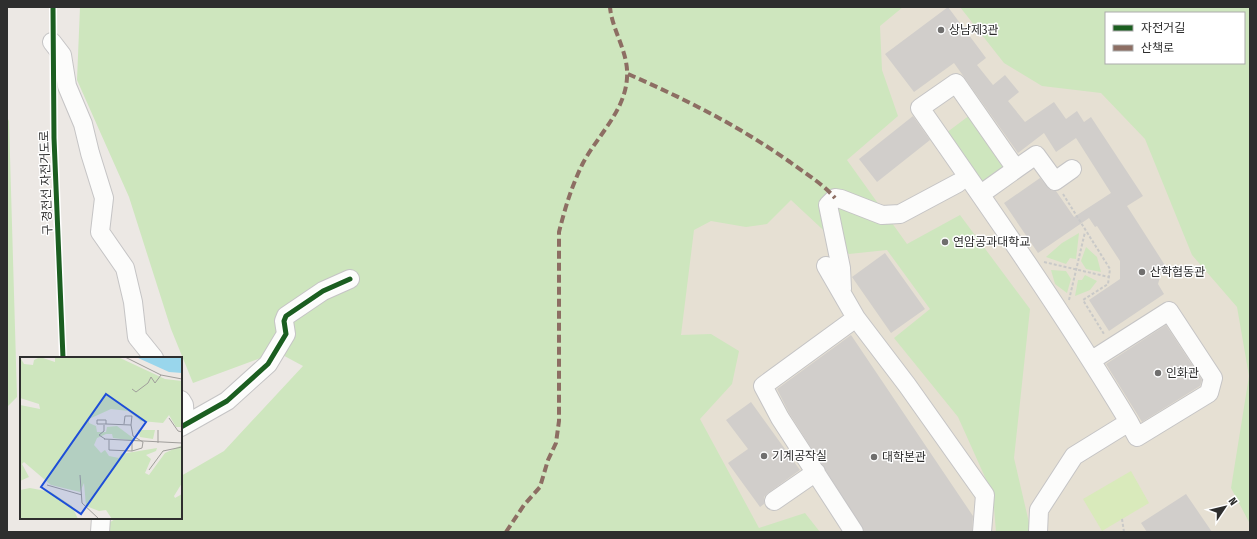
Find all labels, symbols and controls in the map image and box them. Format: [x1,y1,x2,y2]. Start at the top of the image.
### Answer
legend [1105,12,1245,64]
text: 자전거길 [1141,21,1185,35]
place label: 상남제3관 [949,23,999,37]
marker: 상남제3관 [936,25,946,35]
text: 산책로 [1141,41,1174,55]
street label: 구 경전선 자전거도로 [37,130,55,236]
place label: 연암공과대학교 [953,235,1030,249]
marker: 연암공과대학교 [940,237,950,247]
place label: 산학협동관 [1150,265,1205,279]
marker: 산학협동관 [1137,267,1147,277]
inset map [20,357,182,519]
place label: 인화관 [1166,366,1199,380]
marker: 인화관 [1153,368,1163,378]
place label: 기계공작실 [772,449,827,463]
place label: 대학본관 [882,450,926,464]
marker: 기계공작실 [759,451,769,461]
marker: 대학본관 [869,452,879,462]
north arrow [1205,487,1245,527]
text: N [1226,495,1240,508]

